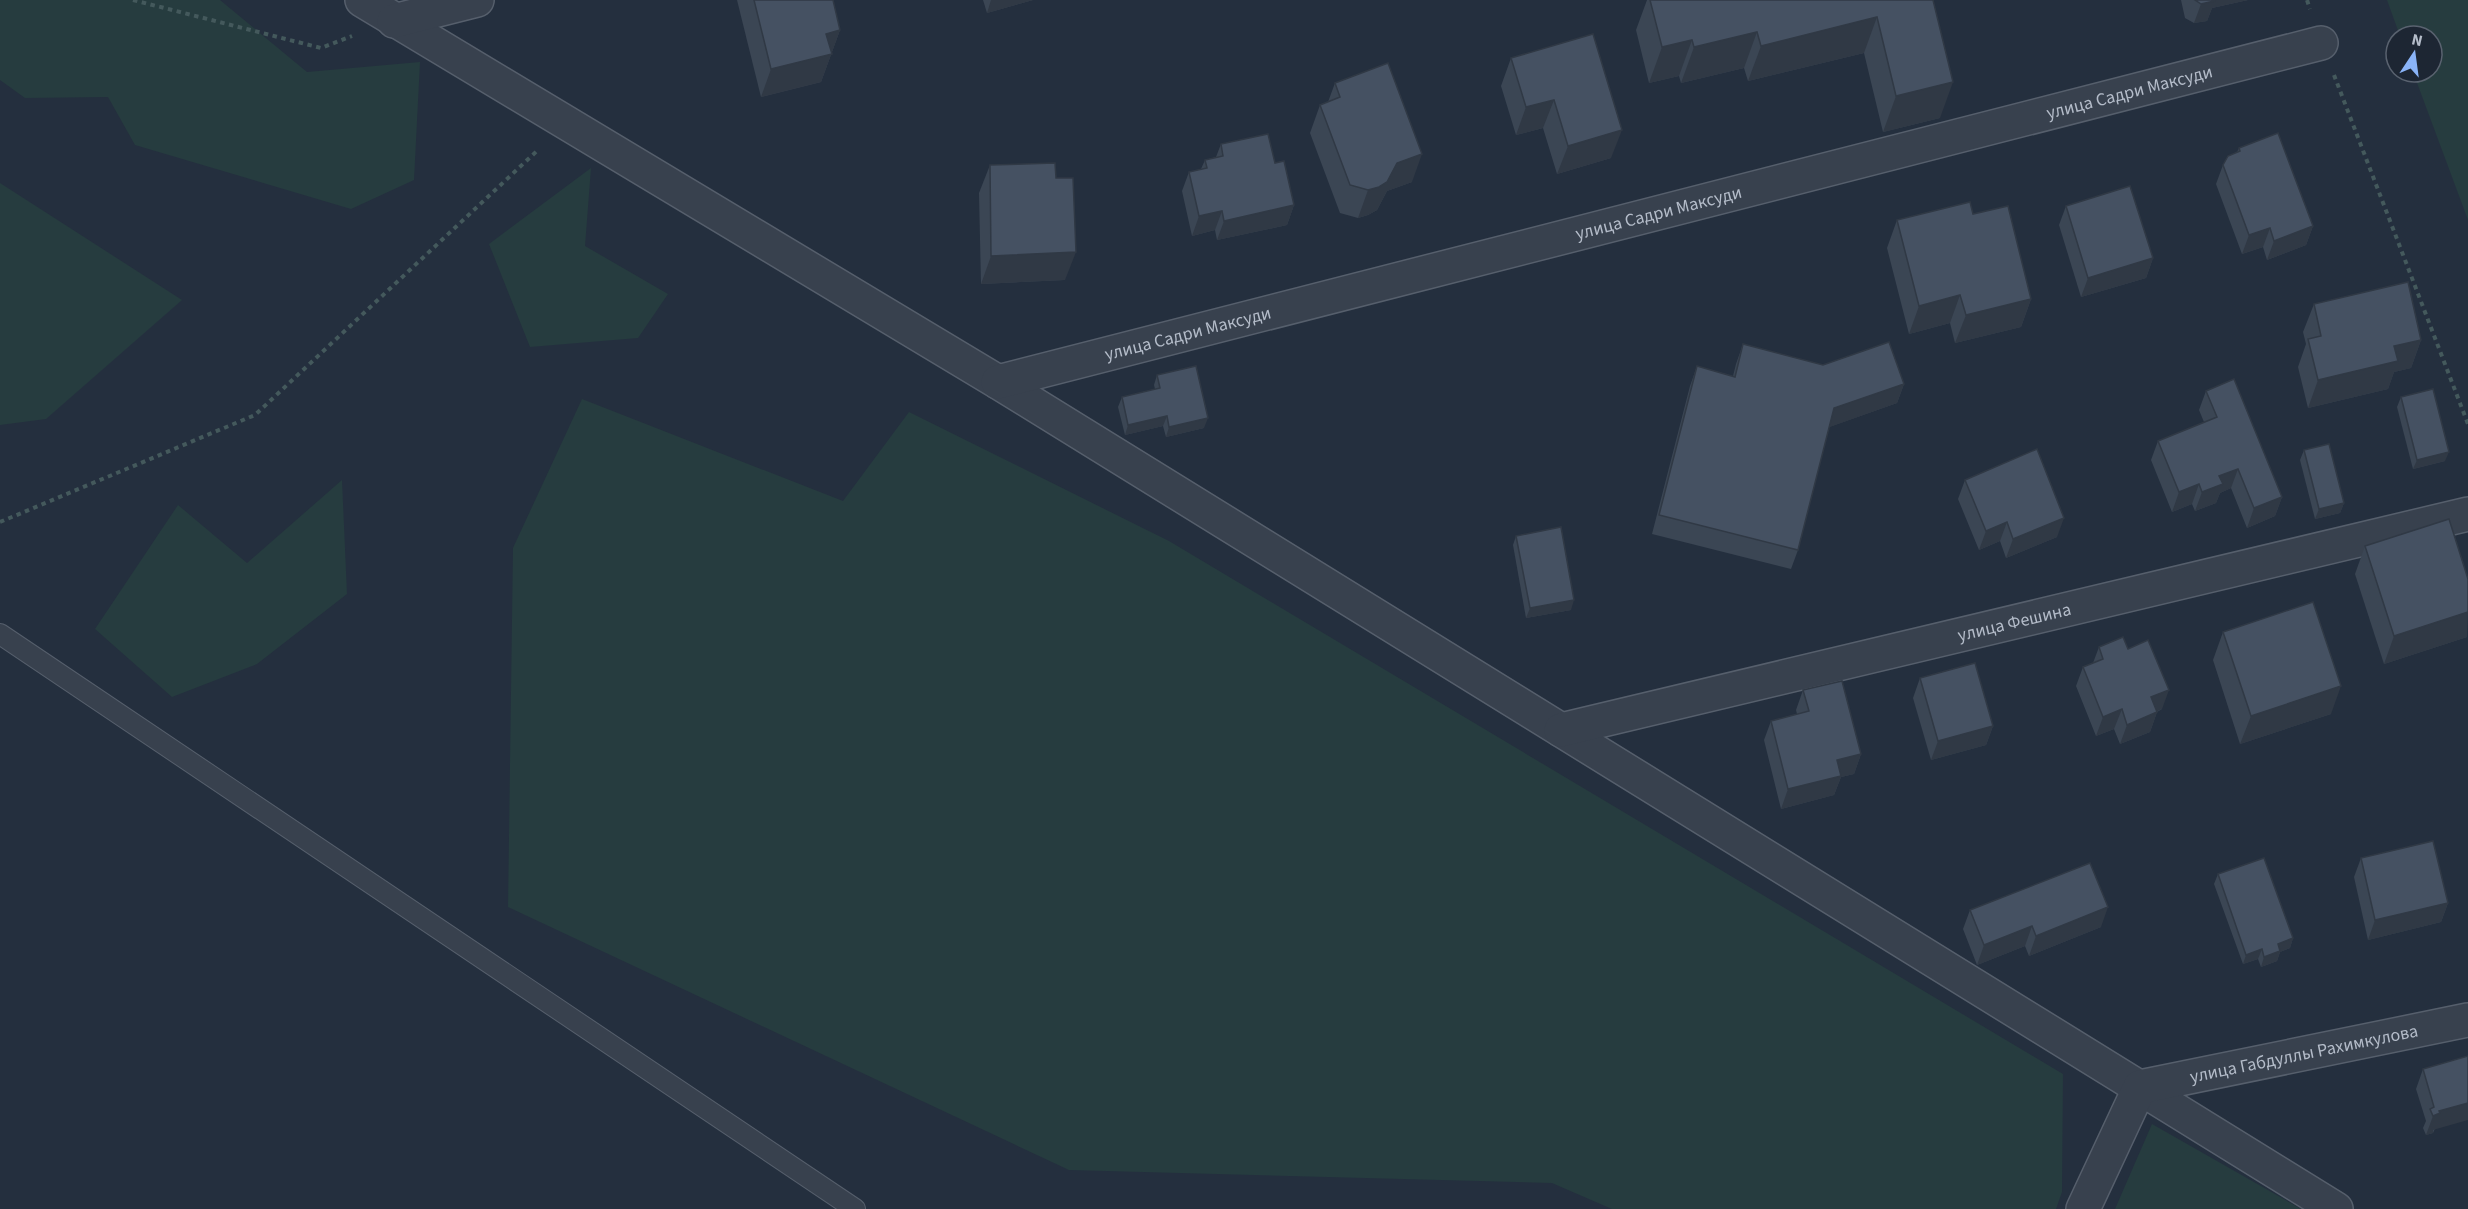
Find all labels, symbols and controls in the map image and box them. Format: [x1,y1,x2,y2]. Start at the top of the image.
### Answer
north arrow [2384,24,2444,84]
text: N [2409,28,2425,52]
street label: улица Садри Максуди [2044,59,2215,125]
street label: улица Садри Максуди [1573,179,1745,246]
street label: улица Садри Максуди [1102,300,1274,367]
street label: улица Фешина [1955,596,2074,648]
street label: улица Габдуллы Рахимкулова [2188,1018,2420,1089]

